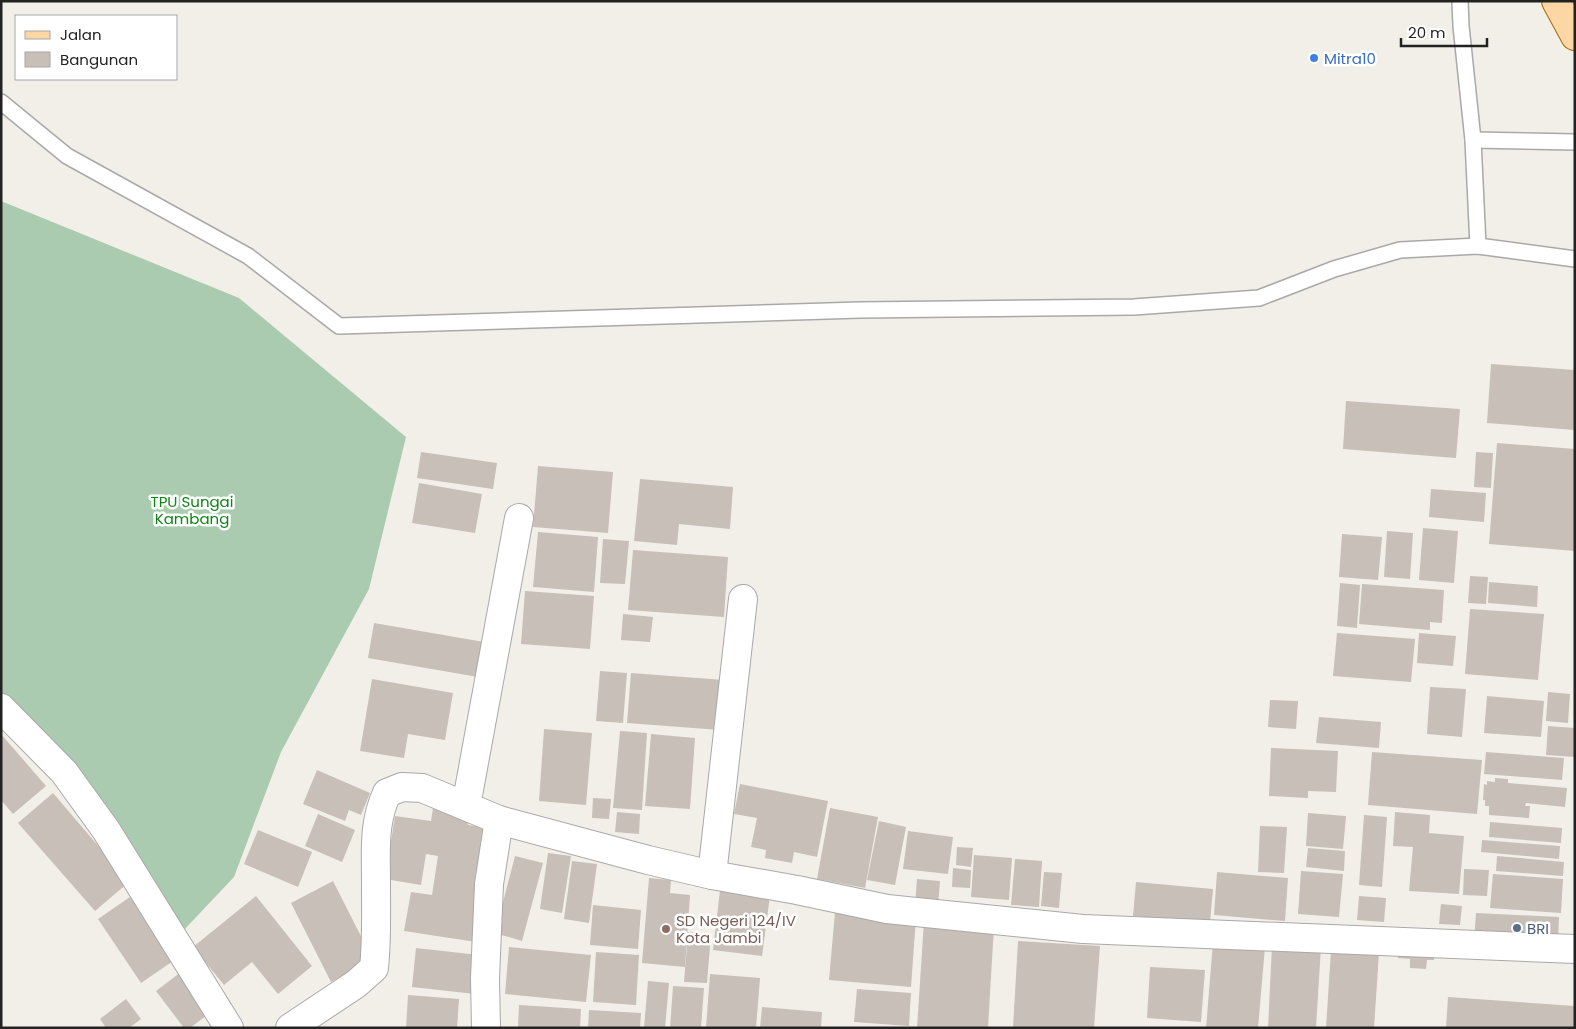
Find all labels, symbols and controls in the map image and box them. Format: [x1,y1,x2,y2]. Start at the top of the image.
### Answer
legend [15,15,178,80]
scale bar [1401,15,1487,47]
text: 20 m [1408,22,1446,43]
text: Jalan [60,24,102,45]
place label: Mitra10 [1324,48,1376,69]
text: Bangunan [60,49,138,70]
marker: Mitra10 [1308,52,1320,64]
park label: TPU Sungai Kambang [151,491,233,529]
place label: SD Negeri 124/IV Kota Jambi [676,910,796,948]
place label: BRI [1527,918,1549,939]
marker: BRI [1511,922,1523,934]
marker: SD Negeri 124/IV Kota Jambi [660,923,672,935]

